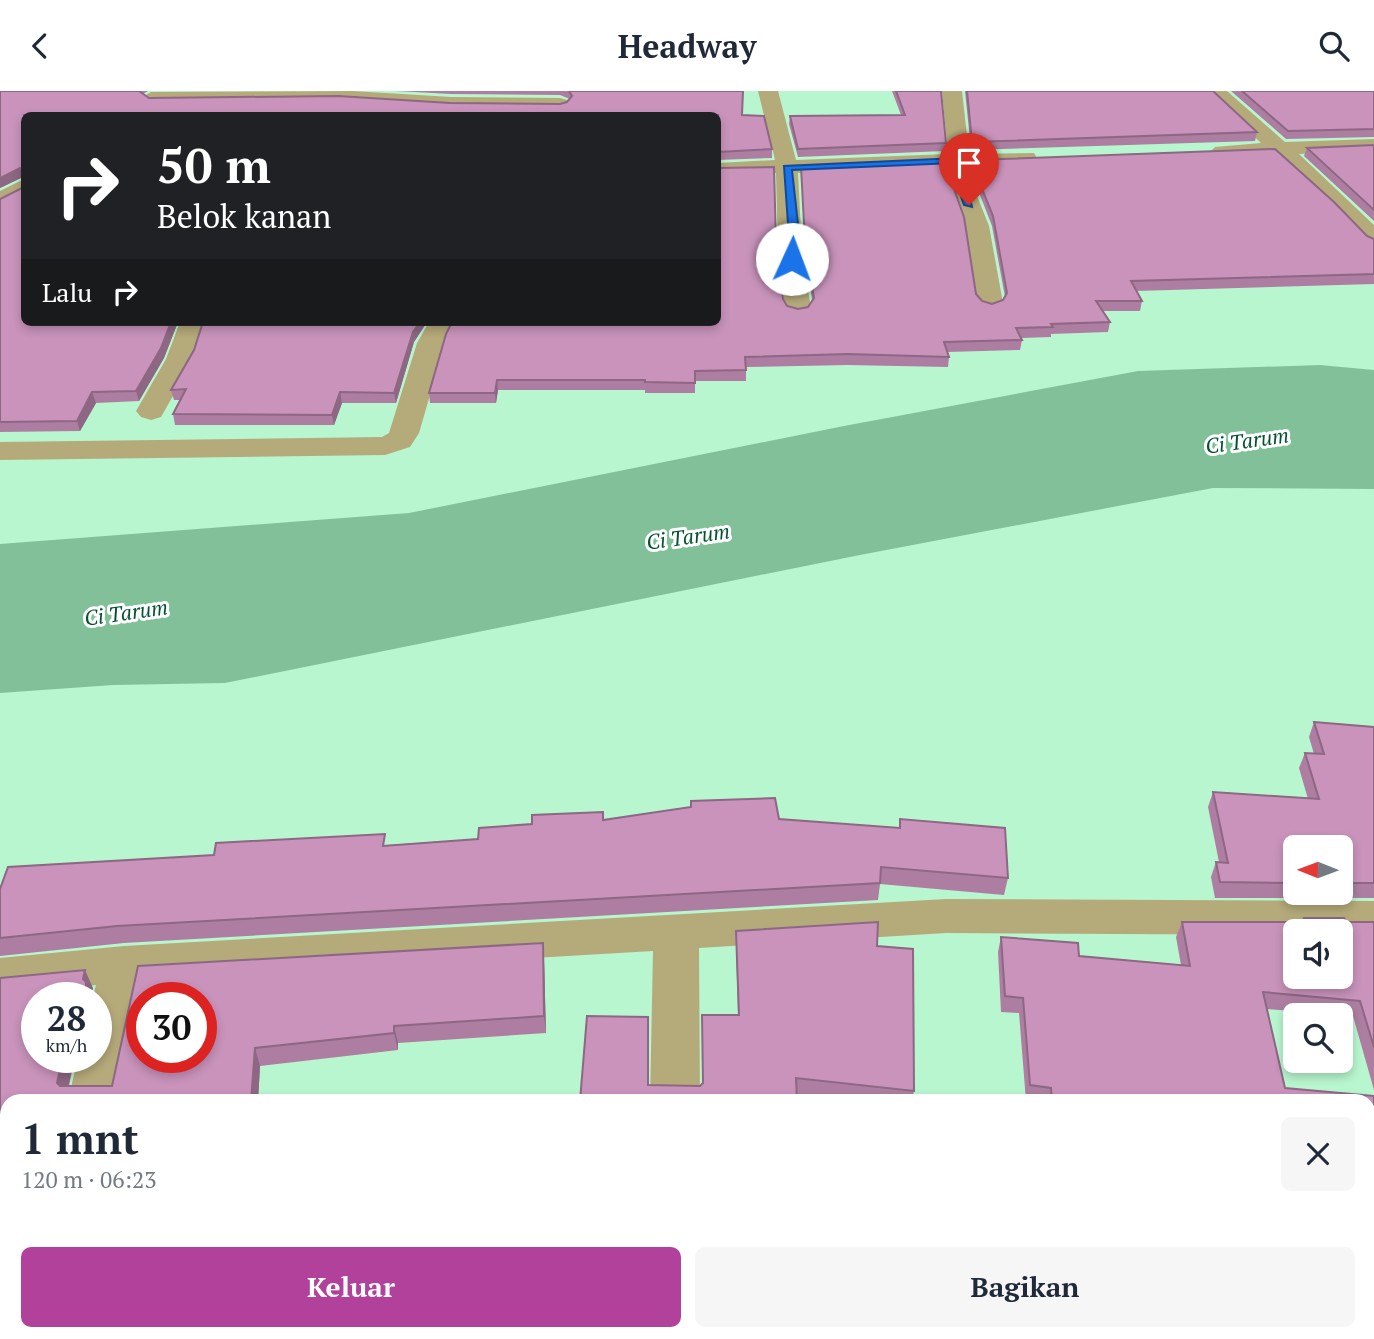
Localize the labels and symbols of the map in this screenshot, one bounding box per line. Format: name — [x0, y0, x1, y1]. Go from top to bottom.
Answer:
pin — [939, 133, 999, 205]
position arrow — [755, 222, 829, 296]
water label: Ci Tarum — [1204, 420, 1290, 460]
water label: Ci Tarum — [645, 516, 731, 556]
water label: Ci Tarum — [83, 592, 169, 632]
north arrow — [1283, 835, 1353, 905]
speed limit sign: 30 — [126, 982, 217, 1073]

